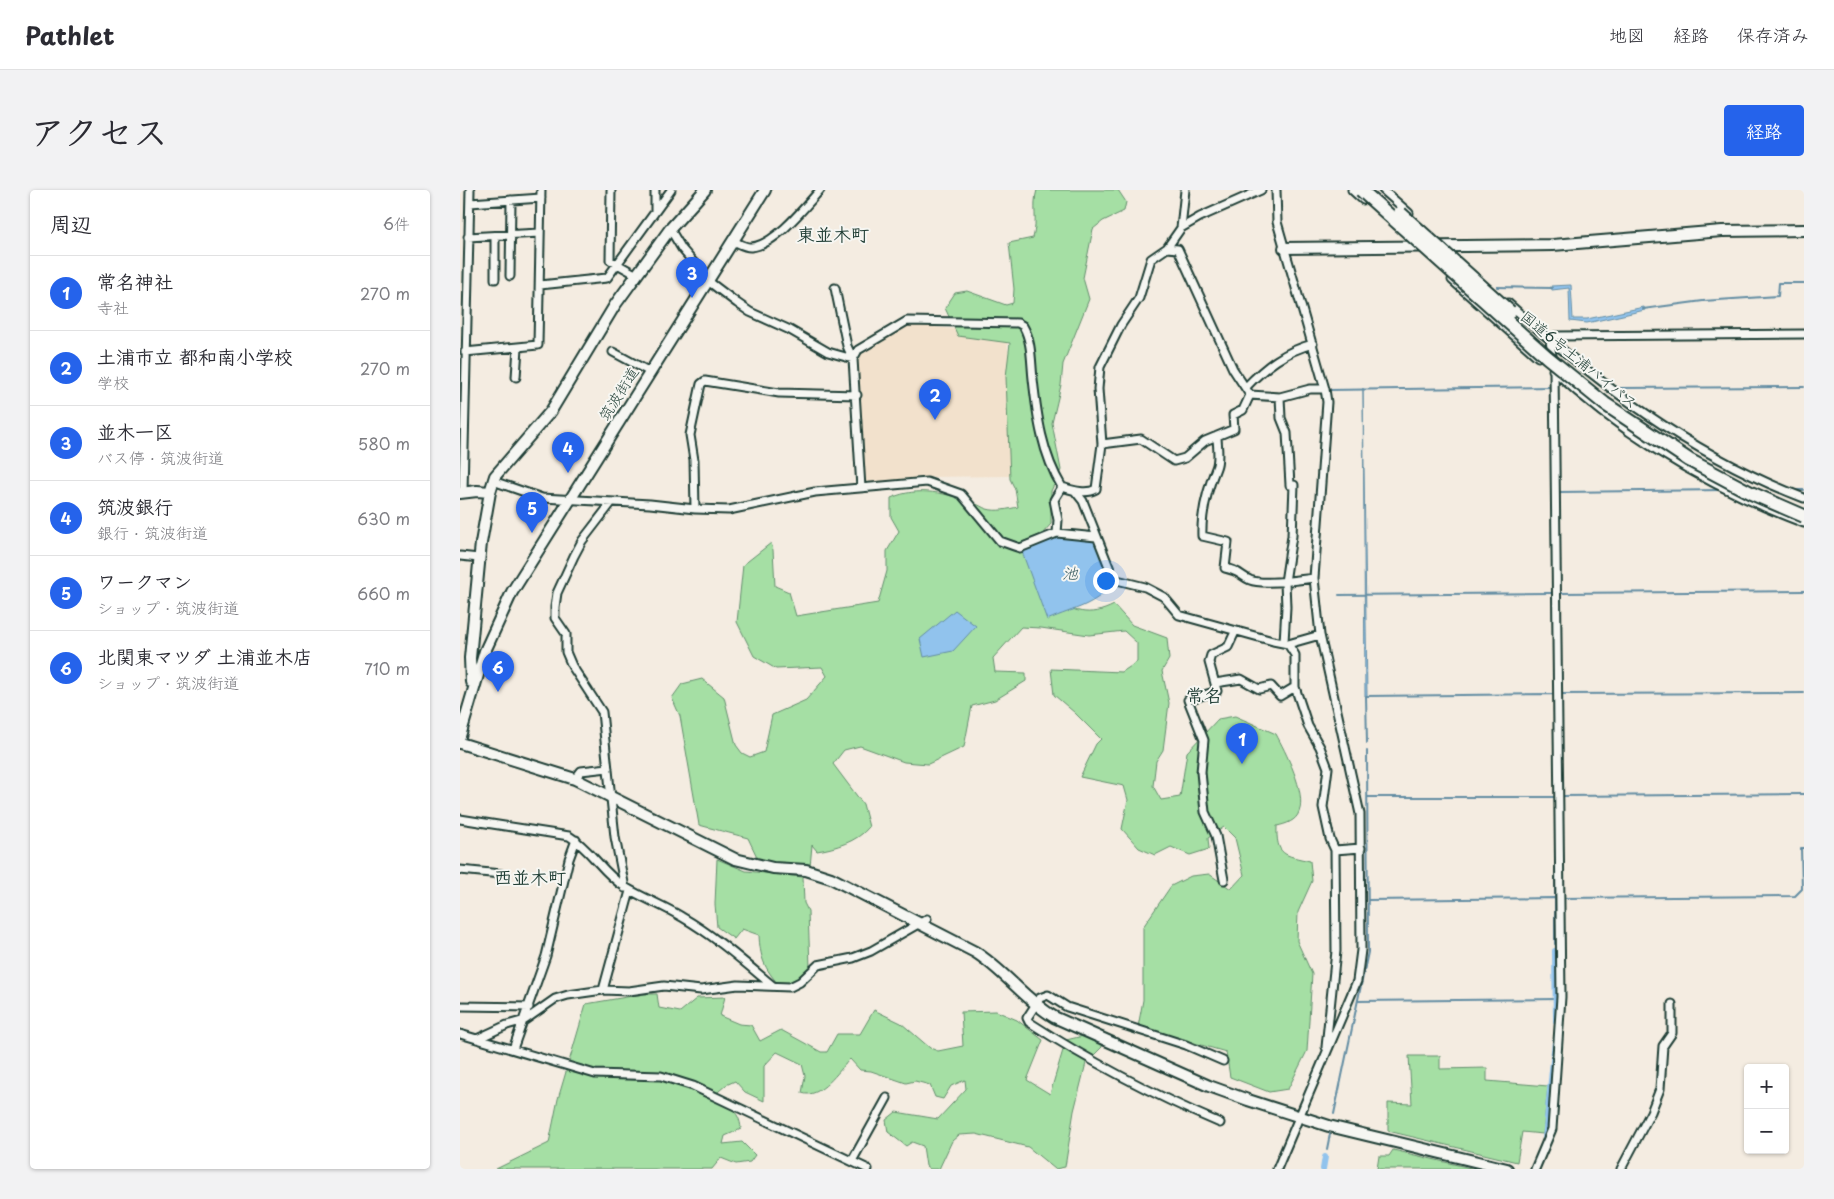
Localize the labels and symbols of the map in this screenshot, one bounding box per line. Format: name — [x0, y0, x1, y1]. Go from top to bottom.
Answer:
district label: 東並木町 — [797, 220, 869, 247]
pin: 3 — [676, 257, 708, 298]
street label: 国道6号土浦バイパス — [1516, 304, 1644, 413]
street label: 筑波街道 — [592, 362, 643, 425]
pin: 2 — [919, 379, 951, 420]
pin: 4 — [552, 432, 584, 473]
pin: 5 — [516, 492, 548, 533]
water label: 池 — [1062, 560, 1079, 584]
your location — [1093, 568, 1119, 594]
pin: 6 — [482, 651, 514, 692]
district label: 常名 — [1186, 681, 1222, 708]
pin: 1 — [1226, 723, 1258, 764]
district label: 西並木町 — [494, 863, 566, 890]

